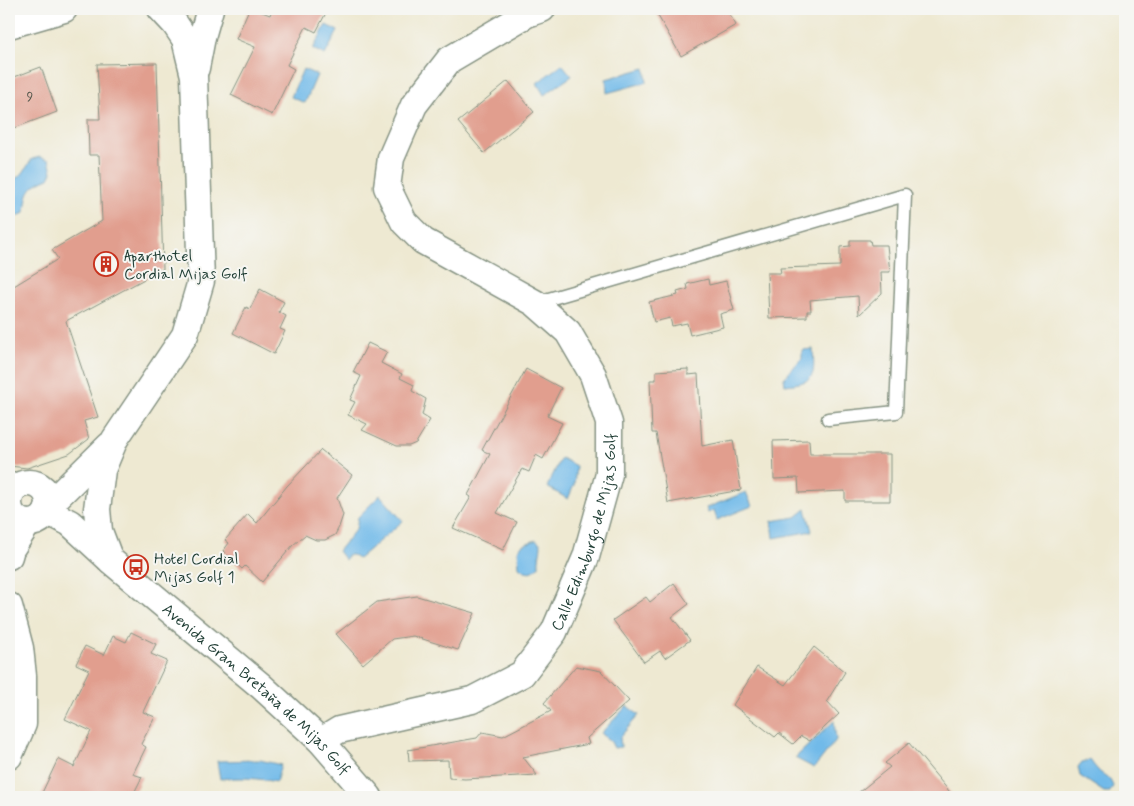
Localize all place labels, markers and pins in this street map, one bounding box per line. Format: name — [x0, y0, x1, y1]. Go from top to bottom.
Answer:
place label: Aparthotel Cordial Mijas Golf — [124, 246, 248, 285]
building icon: Aparthotel Cordial Mijas Golf — [93, 251, 119, 277]
place label: Hotel Cordial Mijas Golf 1 — [154, 549, 239, 588]
bus stop icon: Hotel Cordial Mijas Golf 1 — [123, 554, 149, 580]

